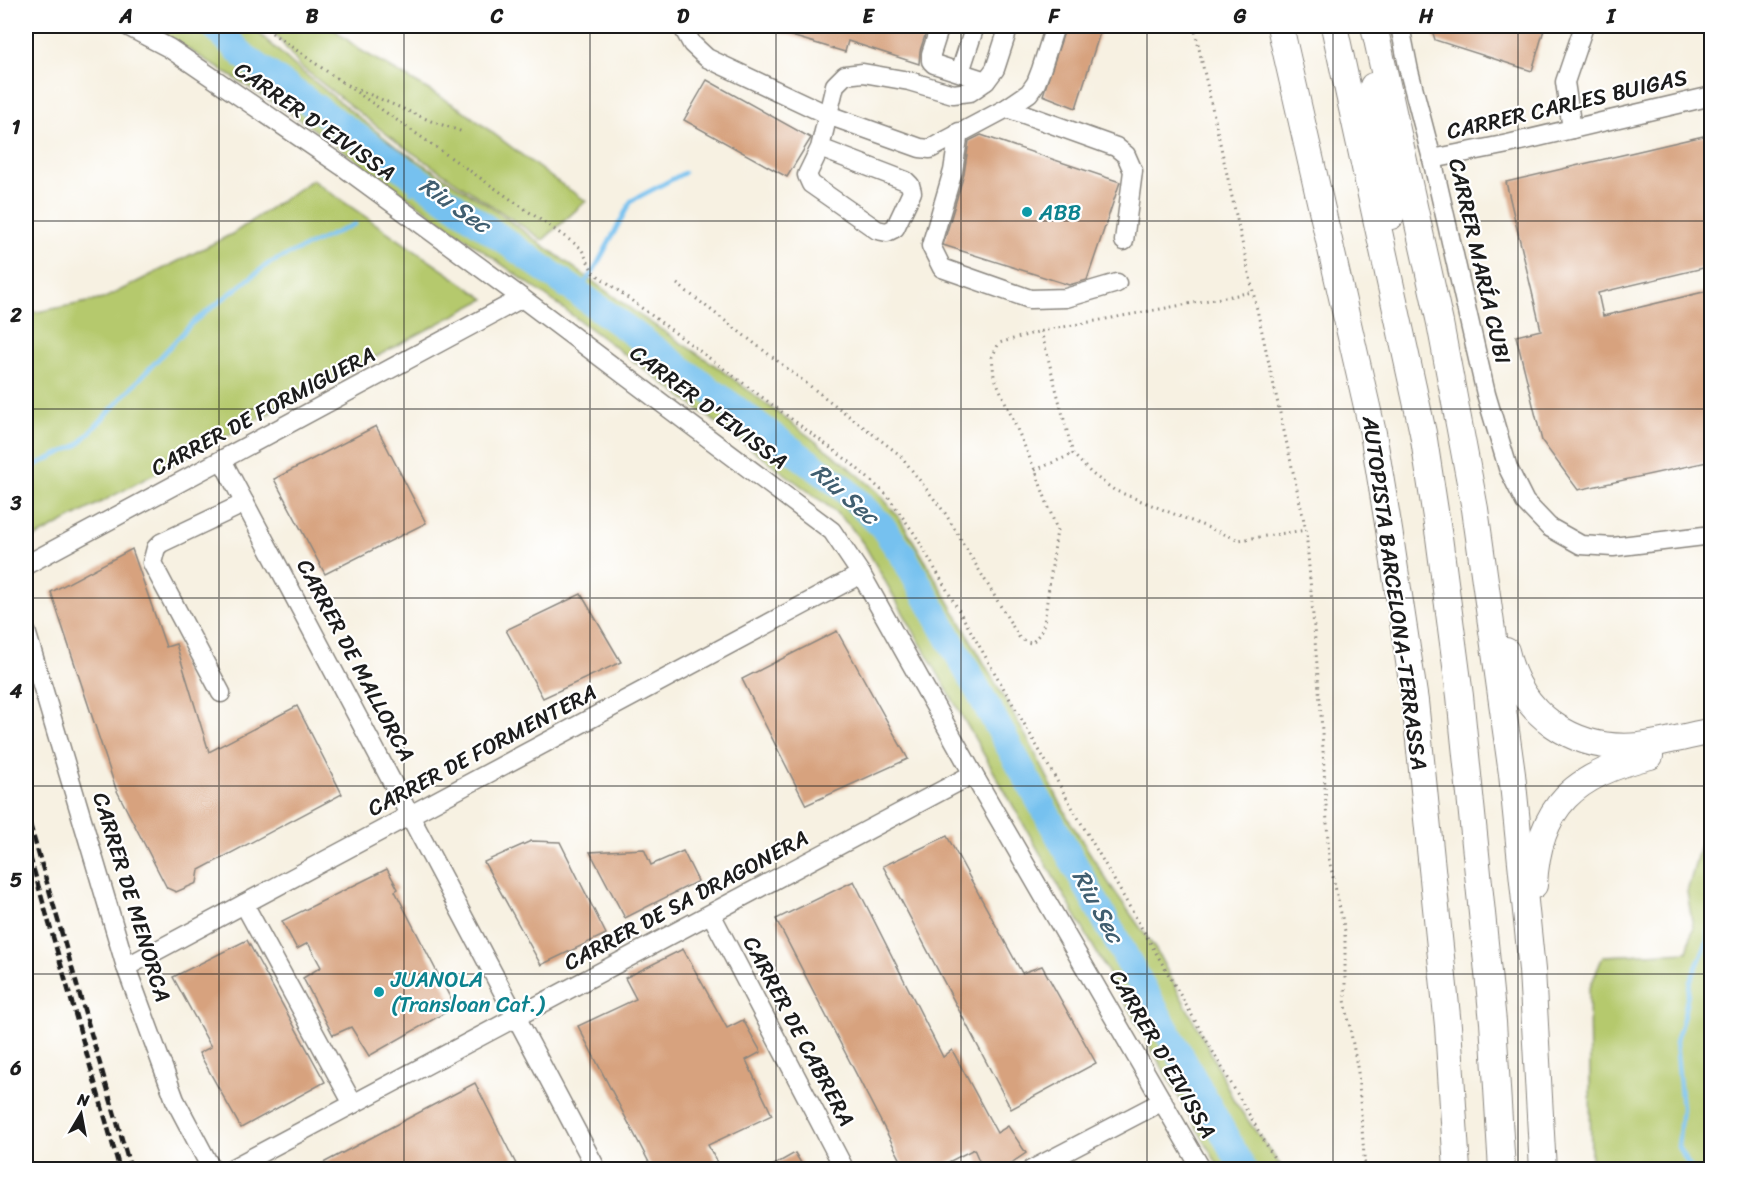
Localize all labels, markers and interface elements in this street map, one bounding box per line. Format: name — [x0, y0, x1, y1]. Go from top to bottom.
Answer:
text: A — [118, 0, 133, 34]
text: B — [306, 0, 319, 34]
text: C — [490, 0, 504, 34]
text: D — [677, 0, 690, 34]
text: E — [862, 0, 875, 34]
text: F — [1048, 0, 1061, 34]
text: G — [1233, 0, 1247, 34]
text: H — [1418, 0, 1434, 34]
text: I — [1606, 0, 1617, 34]
street label: CARRER D'EIVISSA — [226, 51, 404, 191]
street label: CARRER CARLES BUIGAS — [1443, 57, 1691, 151]
text: 1 — [12, 110, 21, 145]
street label: CARRER MARÍA CUBI — [1437, 154, 1523, 368]
water label: Riu Sec — [411, 165, 502, 247]
place label: ABB — [1038, 193, 1081, 232]
marker: ABB — [1020, 205, 1034, 219]
text: 2 — [9, 298, 22, 333]
street label: CARRER D'EIVISSA — [621, 334, 797, 480]
street label: CARRER DE FORMIGUERA — [144, 335, 382, 487]
street label: AUTOPISTA BARCELONA-TERRASSA — [1351, 412, 1439, 773]
water label: Riu Sec — [801, 452, 891, 538]
text: 3 — [10, 486, 22, 521]
street label: CARRER DE MALLORCA — [286, 552, 426, 768]
street label: CARRER DE FORMENTERA — [360, 673, 604, 827]
text: 4 — [9, 674, 23, 709]
street label: CARRER DE MENORCA — [82, 787, 182, 1007]
street label: CARRER DE SA DRAGONERA — [556, 819, 816, 981]
water label: Riu Sec — [1061, 861, 1137, 953]
text: 5 — [10, 863, 22, 898]
street label: CARRER DE CABRERA — [732, 928, 866, 1134]
place label: JUANOLA (Transloan Cat.) — [390, 960, 545, 1024]
street label: CARRER D'EIVISSA — [1099, 962, 1227, 1146]
marker: JUANOLA (Transloan Cat.) — [372, 985, 386, 999]
text: 6 — [9, 1051, 22, 1086]
north arrow — [51, 1084, 111, 1144]
text: N — [75, 1084, 92, 1115]

